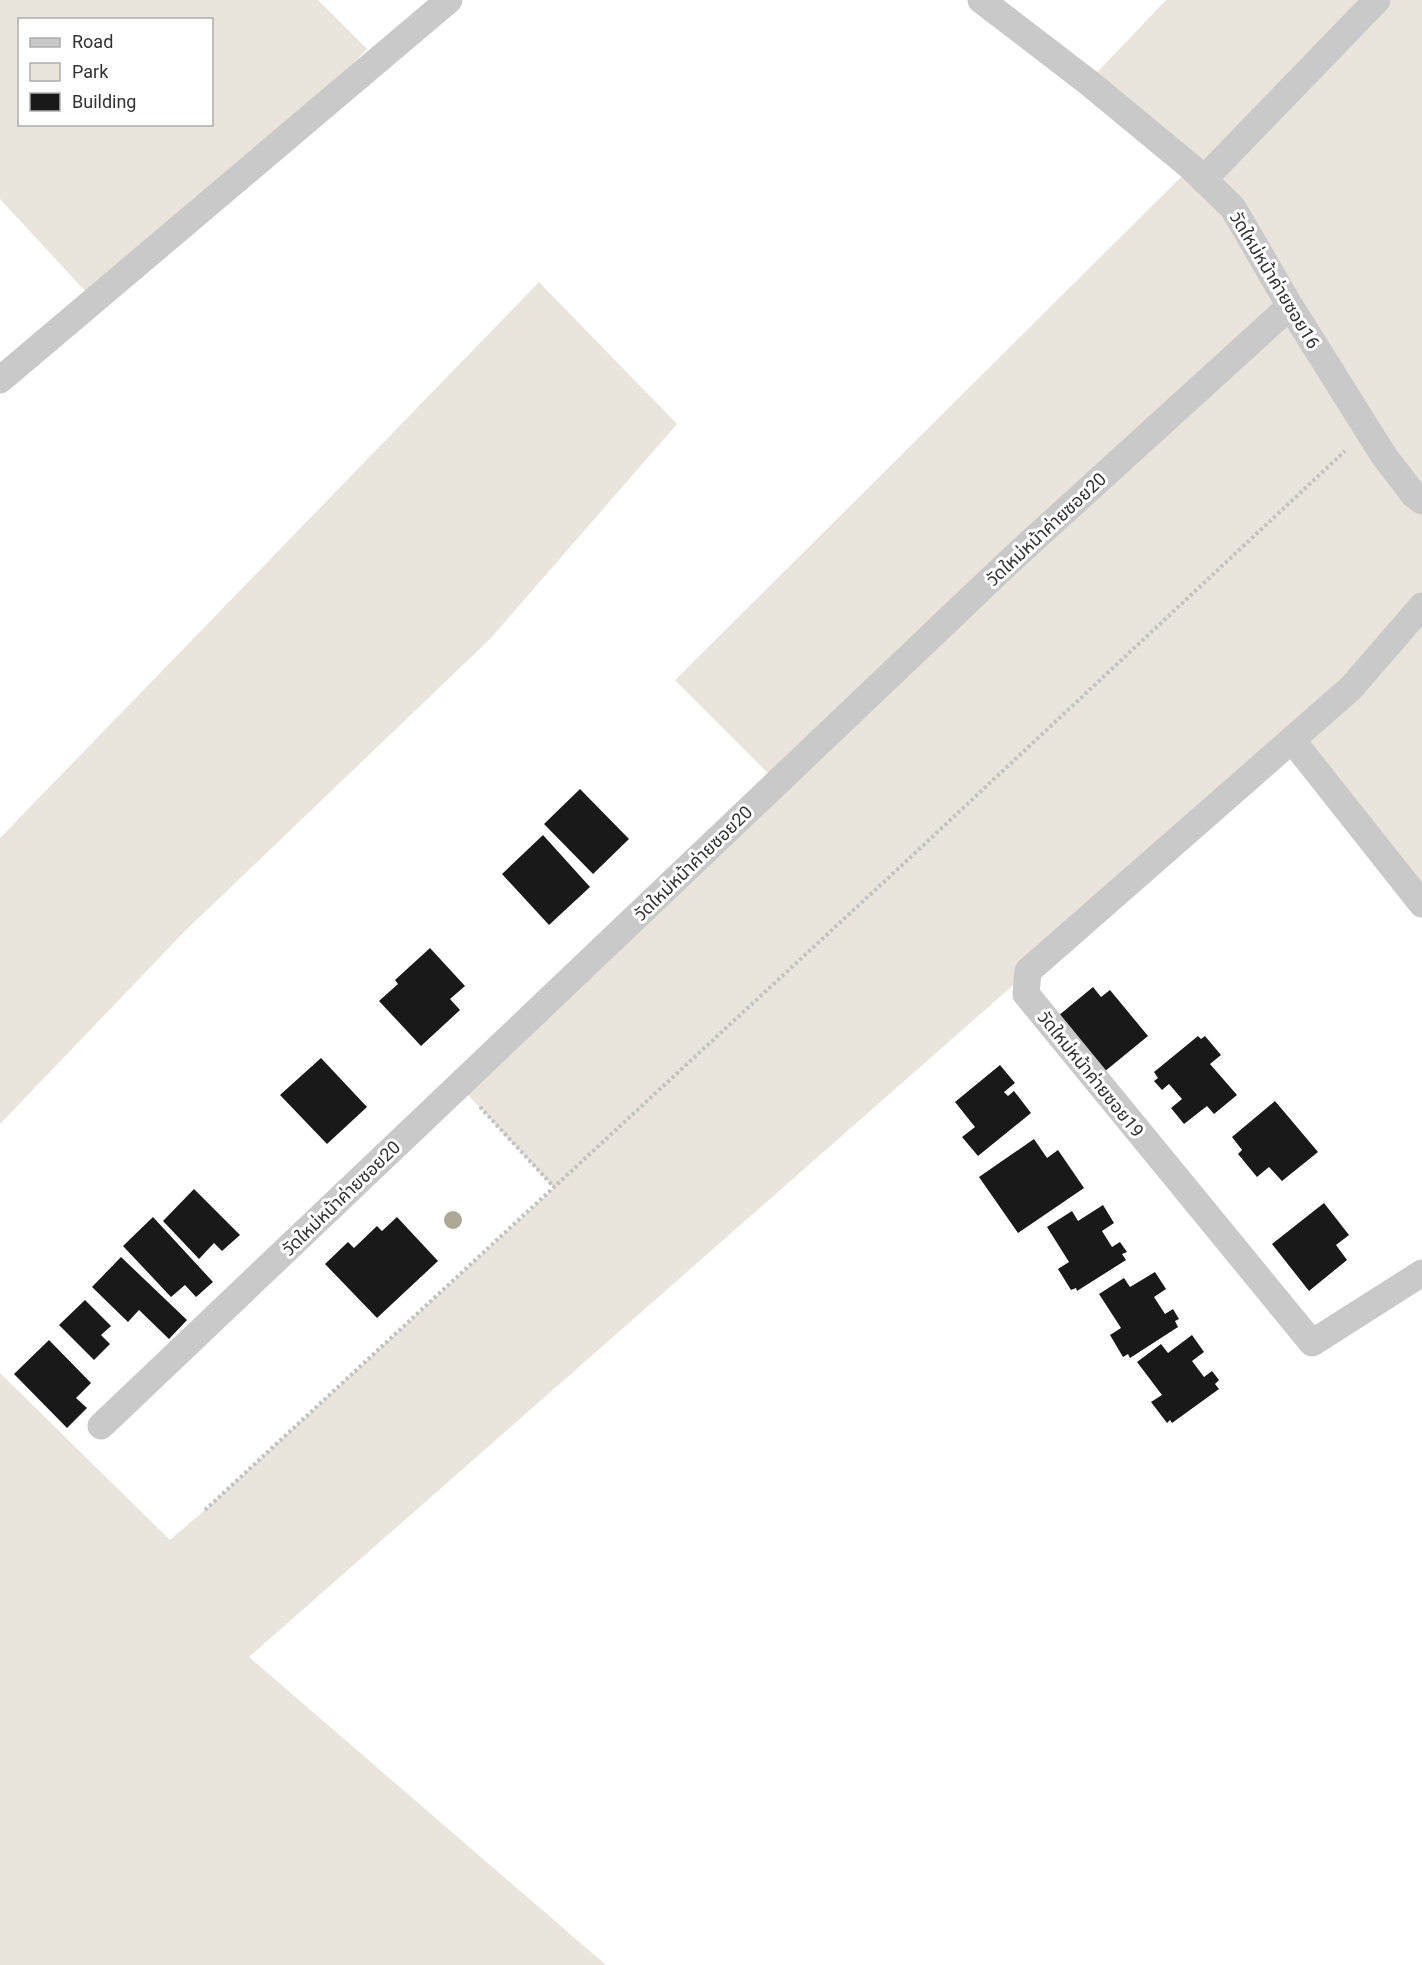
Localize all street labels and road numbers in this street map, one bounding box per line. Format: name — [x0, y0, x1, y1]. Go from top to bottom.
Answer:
street label: วัดใหม่หน้าค่ายซอย16 — [1226, 208, 1324, 352]
street label: วัดใหม่หน้าค่ายซอย20 — [982, 468, 1110, 590]
street label: วัดใหม่หน้าค่ายซอย20 — [630, 801, 756, 925]
street label: วัดใหม่หน้าค่ายซอย19 — [1034, 1007, 1148, 1141]
street label: วัดใหม่หน้าค่ายซอย20 — [278, 1136, 404, 1260]

